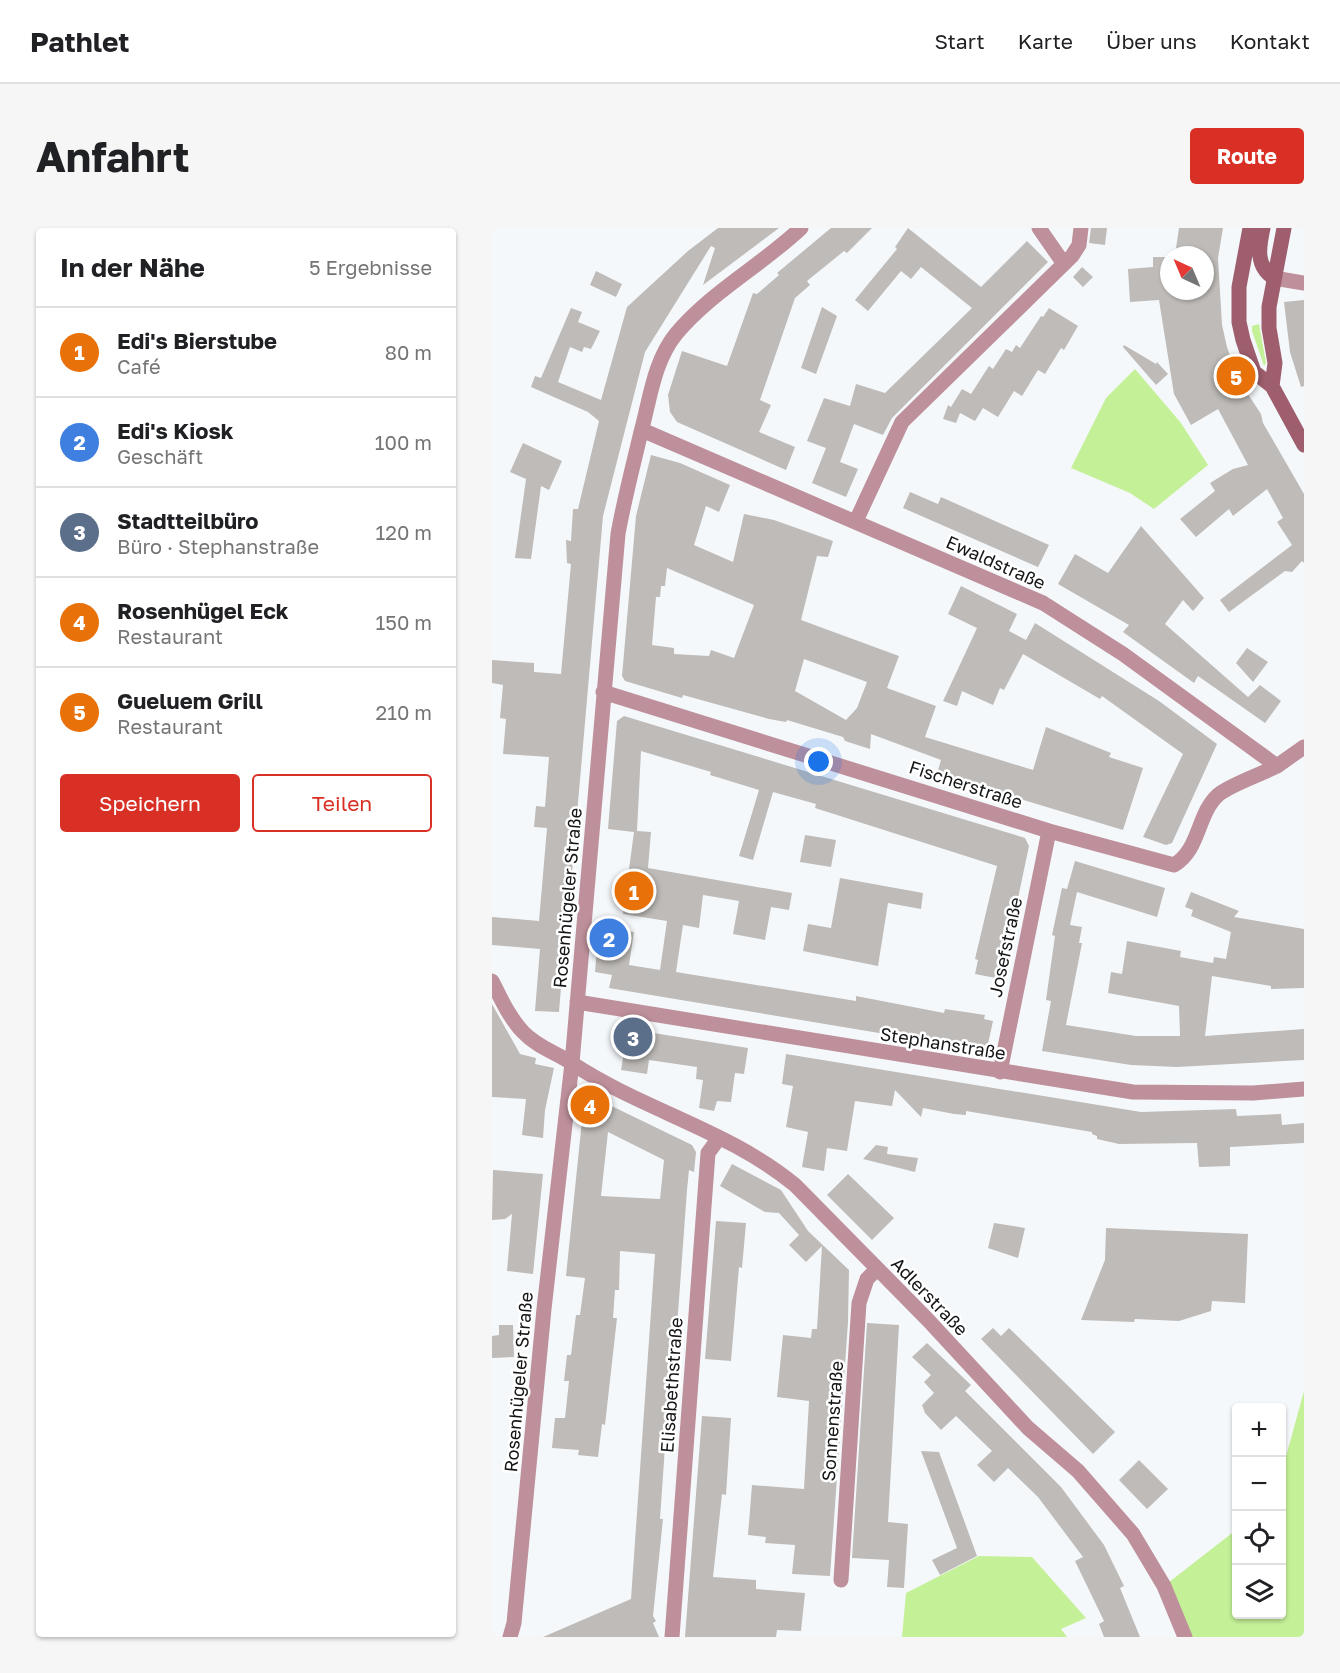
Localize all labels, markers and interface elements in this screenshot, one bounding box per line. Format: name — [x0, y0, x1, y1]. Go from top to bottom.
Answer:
text: Pathlet — [30, 25, 130, 58]
text: Start — [934, 28, 985, 54]
text: Karte — [1018, 28, 1073, 54]
text: Über uns — [1106, 28, 1197, 54]
text: Kontakt — [1230, 28, 1310, 54]
button: Route — [1190, 128, 1304, 184]
text: Anfahrt — [36, 131, 190, 181]
north arrow — [1160, 246, 1214, 300]
text: In der Nähe — [60, 252, 205, 283]
text: 5 Ergebnisse — [309, 255, 432, 279]
text: Edi's Bierstube — [117, 327, 277, 354]
text: 1 — [74, 340, 85, 364]
text: 80 m — [385, 340, 432, 364]
text: Café — [117, 354, 161, 378]
pin: 5 — [1216, 354, 1256, 398]
text: Edi's Kiosk — [117, 417, 234, 444]
text: 2 — [73, 430, 86, 454]
text: 100 m — [375, 430, 432, 454]
text: Geschäft — [117, 444, 203, 468]
text: Stadtteilbüro — [117, 507, 258, 534]
text: 3 — [73, 520, 86, 544]
text: 120 m — [376, 520, 432, 544]
street label: Ewaldstraße — [943, 530, 1049, 594]
text: Büro · Stephanstraße — [117, 534, 319, 558]
text: Rosenhügel Eck — [117, 597, 289, 624]
text: 4 — [73, 610, 86, 634]
text: 150 m — [376, 610, 432, 634]
text: Restaurant — [117, 624, 223, 648]
text: Gueluem Grill — [117, 687, 263, 714]
text: 5 — [73, 700, 86, 724]
text: 210 m — [376, 700, 432, 724]
text: Restaurant — [117, 714, 223, 738]
your location — [804, 747, 833, 776]
street label: Fischerstraße — [906, 755, 1026, 813]
button: Speichern — [60, 774, 240, 832]
button: Teilen — [252, 774, 432, 832]
street label: Rosenhügeler Straße — [548, 807, 586, 989]
pin: 1 — [614, 868, 654, 914]
street label: Josefstraße — [984, 895, 1026, 999]
pin: 2 — [590, 916, 628, 960]
pin: 3 — [614, 1014, 652, 1060]
street label: Stephanstraße — [879, 1022, 1007, 1064]
pin: 4 — [570, 1082, 610, 1128]
street label: Adlerstraße — [887, 1252, 973, 1340]
street label: Rosenhügeler Straße — [499, 1291, 537, 1473]
street label: Elisabethstraße — [655, 1317, 687, 1453]
street label: Sonnenstraße — [817, 1360, 847, 1482]
map controls — [1232, 1403, 1286, 1619]
button: + — [1232, 1403, 1286, 1457]
button: − — [1232, 1457, 1286, 1511]
button: locate — [1232, 1511, 1286, 1565]
button: layers — [1232, 1565, 1286, 1619]

